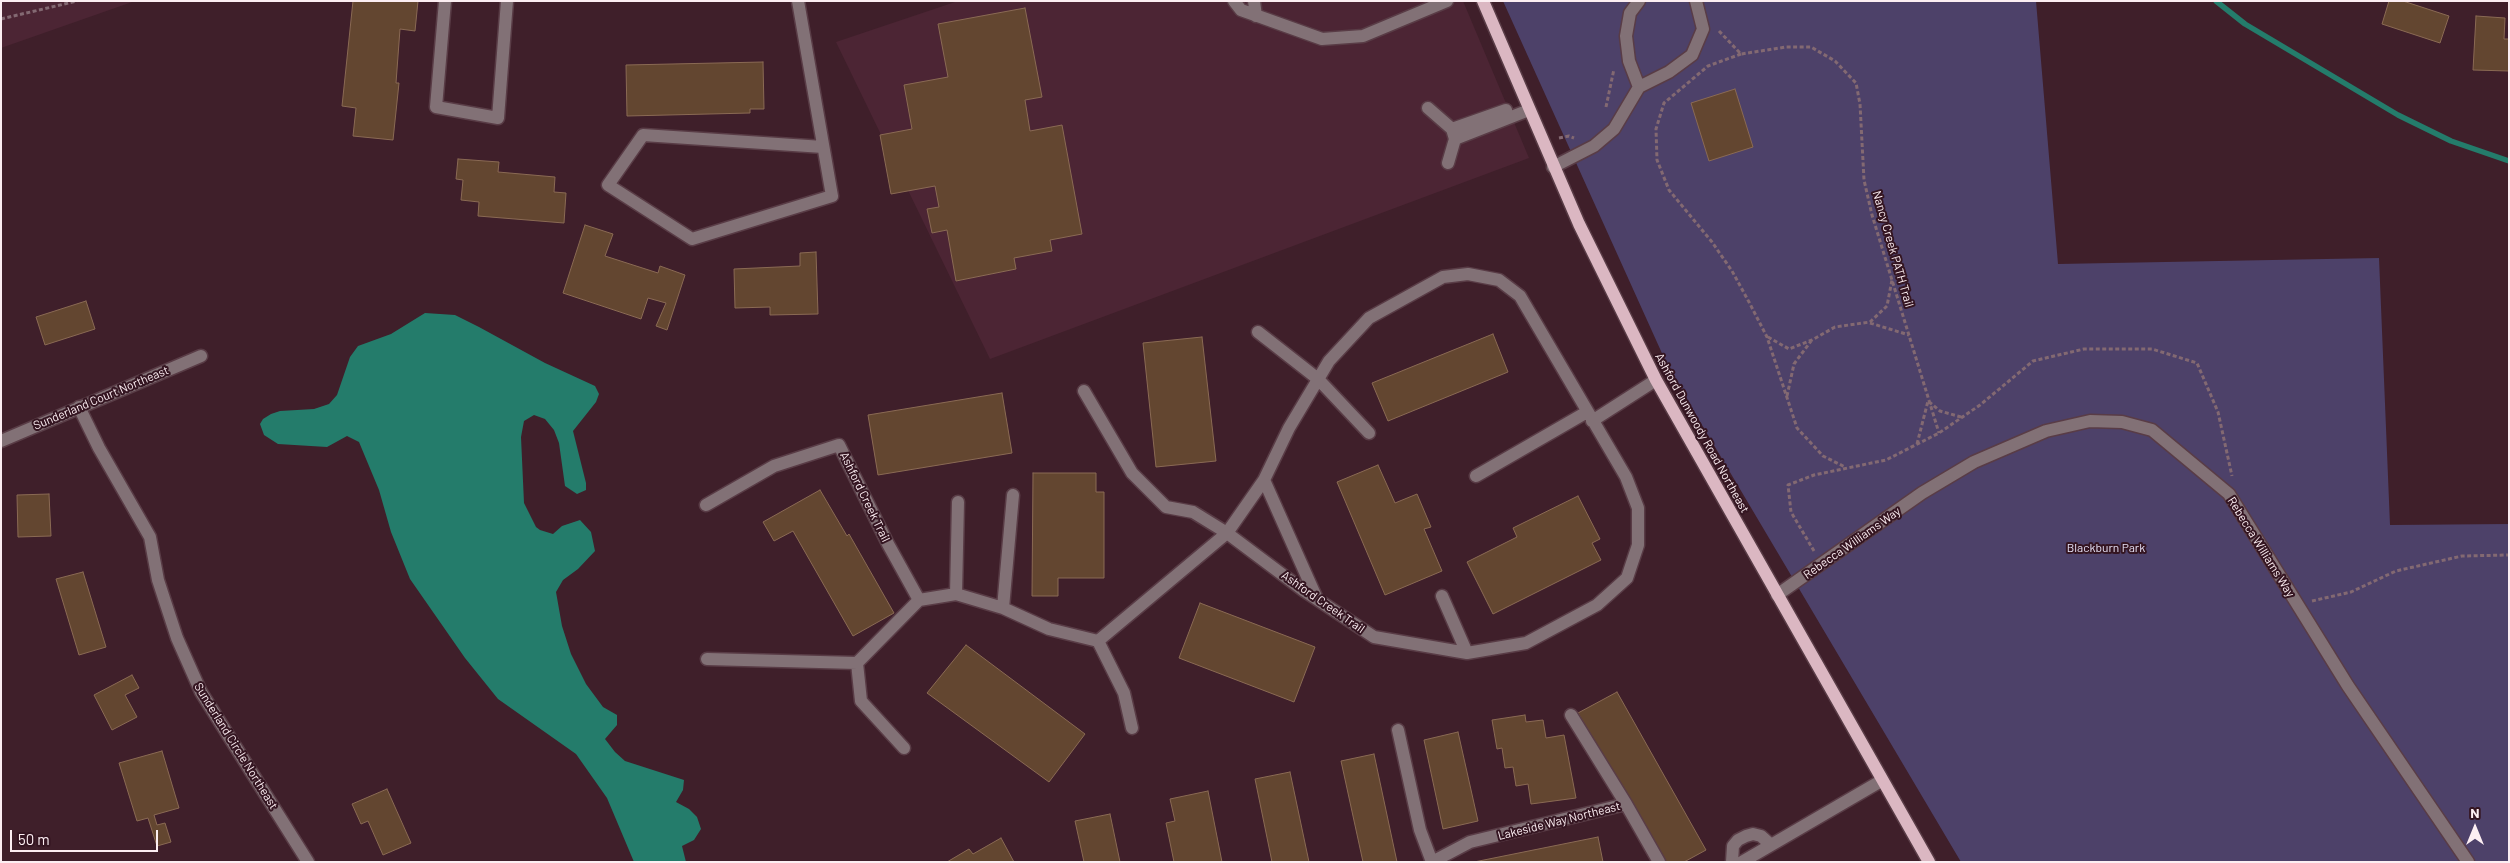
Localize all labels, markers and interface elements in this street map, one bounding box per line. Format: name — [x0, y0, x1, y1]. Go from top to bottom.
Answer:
street label: Nancy Creek PATH Trail — [1869, 189, 1917, 309]
street label: Ashford Dunwoody Road Northeast — [1652, 351, 1752, 515]
street label: Sunderland Court Northeast — [31, 363, 171, 433]
street label: Ashford Creek Trail — [837, 450, 893, 544]
street label: Rebecca Williams Way — [2224, 494, 2298, 600]
street label: Rebecca Williams Way — [1801, 504, 1903, 582]
park label: Blackburn Park — [2067, 541, 2145, 555]
street label: Ashford Creek Trail — [1279, 568, 1367, 636]
street label: Sunderland Circle Northeast — [191, 680, 281, 812]
street label: Lakeside Way Northeast — [1496, 799, 1622, 843]
north arrow — [2450, 803, 2500, 853]
text: N — [2470, 804, 2480, 821]
scale bar — [12, 820, 160, 852]
text: 50 m — [18, 830, 50, 848]

